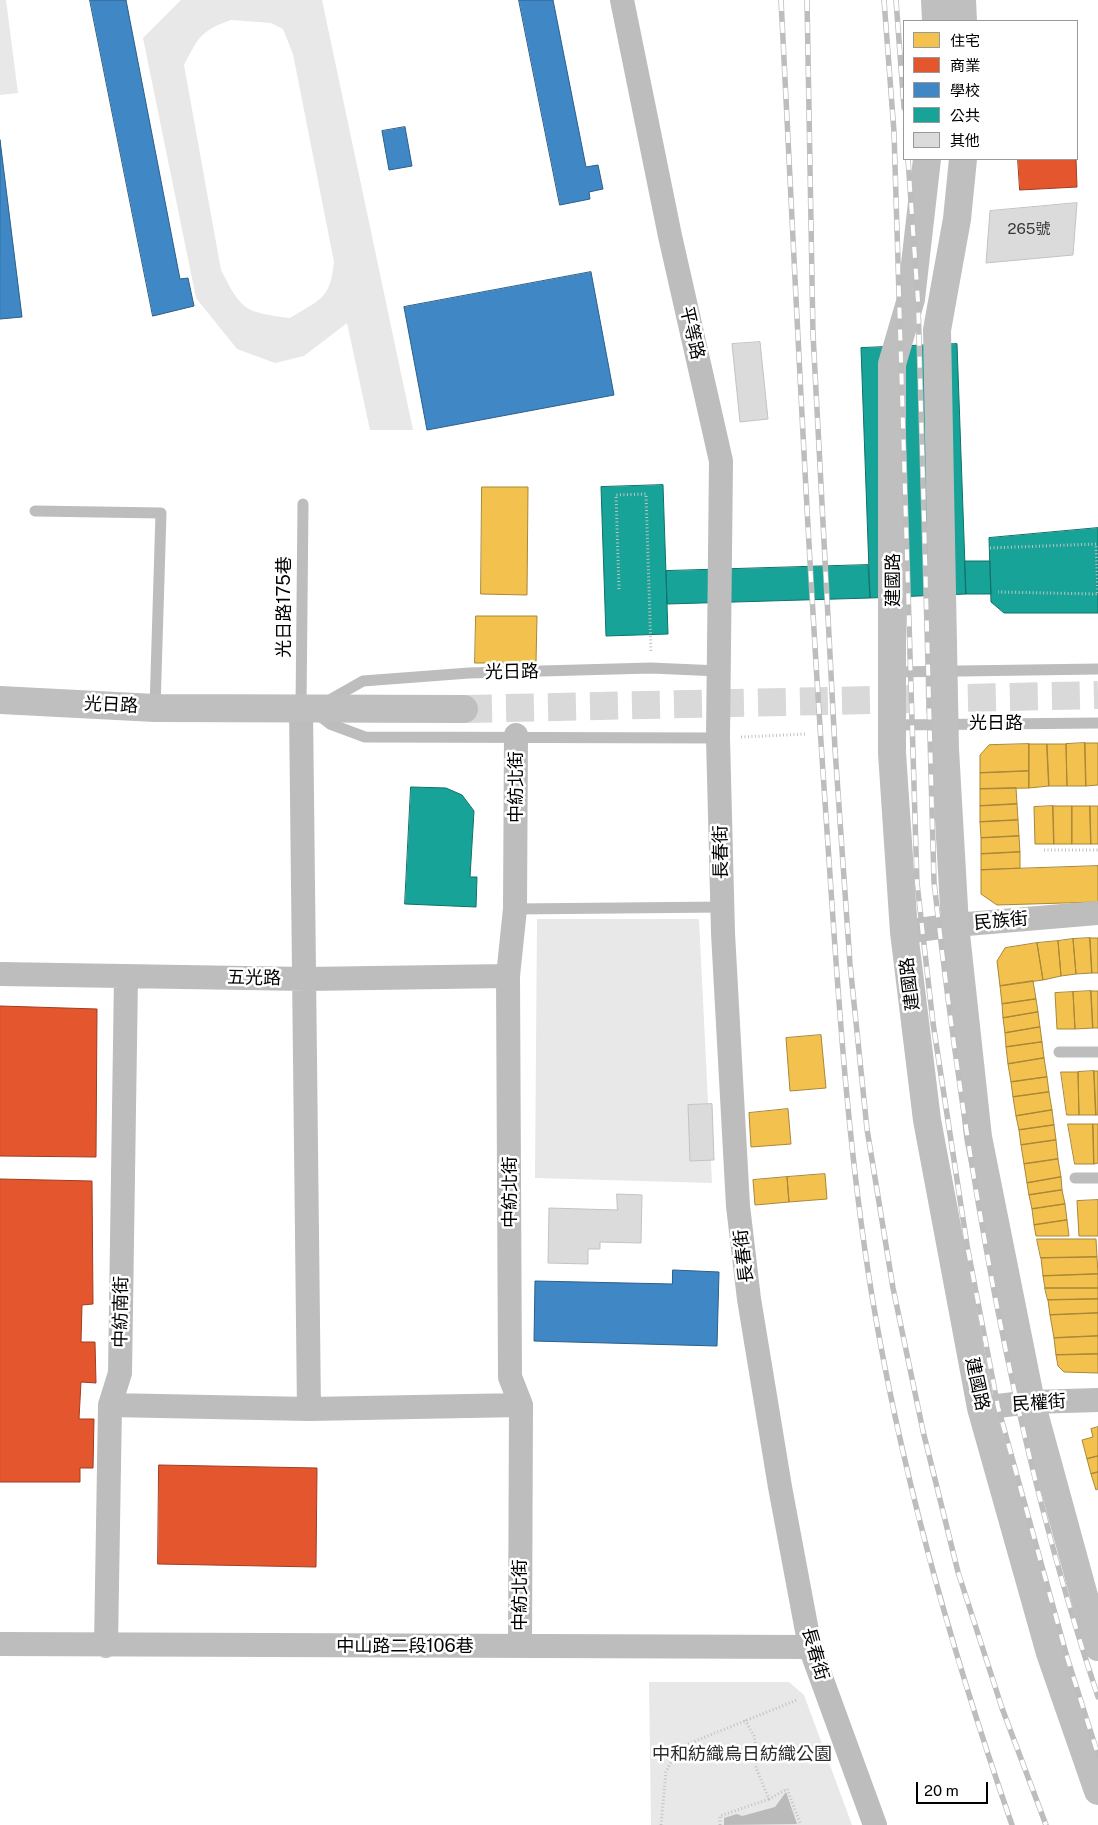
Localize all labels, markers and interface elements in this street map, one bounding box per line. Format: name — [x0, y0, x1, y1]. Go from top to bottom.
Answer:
legend — [903, 20, 1078, 160]
text: 住宅 — [950, 32, 980, 49]
text: 商業 — [950, 57, 980, 74]
text: 學校 — [950, 82, 980, 99]
text: 公共 — [950, 107, 980, 124]
text: 其他 — [950, 132, 980, 149]
house number: 265號 — [1008, 220, 1050, 238]
street label: 平等路 — [675, 304, 709, 362]
street label: 建國路 — [882, 553, 904, 607]
street label: 光日路175巷 — [273, 556, 295, 658]
street label: 光日路 — [485, 661, 539, 683]
street label: 光日路 — [83, 693, 139, 717]
street label: 光日路 — [969, 712, 1023, 734]
street label: 中紡北街 — [505, 751, 527, 823]
street label: 長春街 — [710, 825, 732, 879]
street label: 民族街 — [973, 908, 1029, 934]
street label: 建國路 — [896, 956, 924, 1012]
street label: 五光路 — [227, 967, 281, 989]
street label: 中紡北街 — [499, 1156, 521, 1228]
street label: 長春街 — [730, 1228, 758, 1284]
street label: 中紡南街 — [110, 1276, 132, 1348]
street label: 建國路 — [961, 1355, 993, 1413]
street label: 民權街 — [1011, 1390, 1067, 1416]
street label: 中紡北街 — [509, 1559, 531, 1631]
street label: 長春街 — [797, 1625, 833, 1683]
street label: 中山路二段106巷 — [336, 1635, 474, 1657]
park label: 中和紡織烏日紡織公園 — [652, 1743, 832, 1765]
scale bar — [918, 1772, 990, 1804]
text: 20 m — [924, 1782, 959, 1799]

